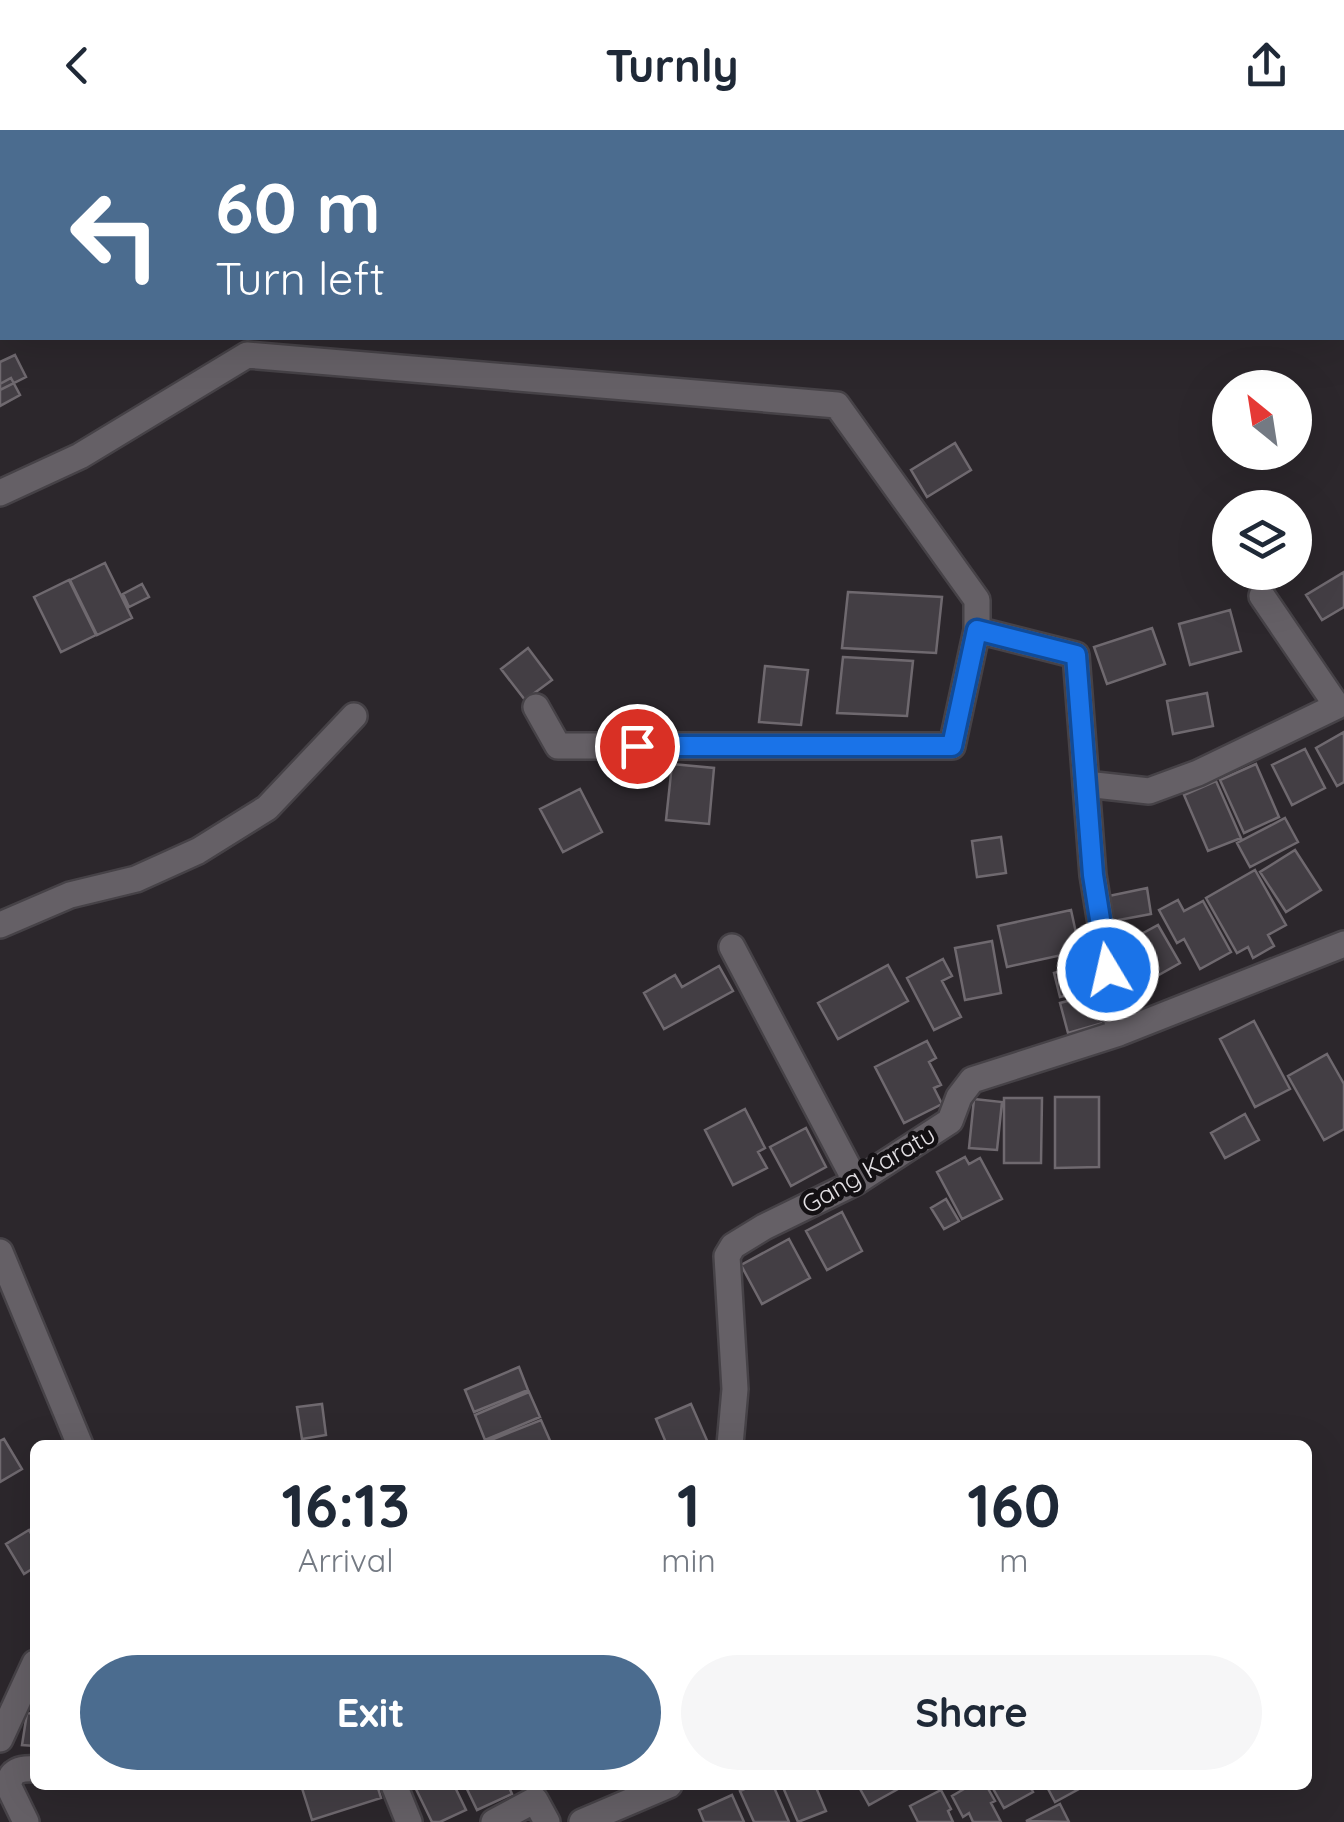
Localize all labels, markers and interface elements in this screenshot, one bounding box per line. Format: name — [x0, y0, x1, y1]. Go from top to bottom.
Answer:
text: Turnly — [605, 37, 739, 93]
icon: back — [50, 38, 105, 93]
icon: share — [1239, 38, 1294, 93]
text: 60 m — [215, 163, 381, 251]
icon: left — [50, 170, 180, 300]
text: Turn left — [215, 250, 385, 306]
north arrow — [1212, 370, 1312, 470]
map controls — [1212, 370, 1312, 590]
button: layers — [1212, 490, 1312, 590]
pin — [595, 704, 680, 789]
icon: arrive — [610, 719, 665, 774]
position arrow — [1056, 918, 1160, 1022]
street label: Gang Karatu — [796, 1118, 940, 1220]
text: 16:13 — [281, 1467, 410, 1542]
text: 1 — [677, 1467, 700, 1542]
text: 160 — [967, 1467, 1061, 1542]
text: Arrival — [298, 1540, 394, 1580]
text: min — [661, 1540, 716, 1580]
text: m — [999, 1540, 1029, 1580]
button: Exit — [80, 1655, 661, 1770]
button: Share — [681, 1655, 1262, 1770]

